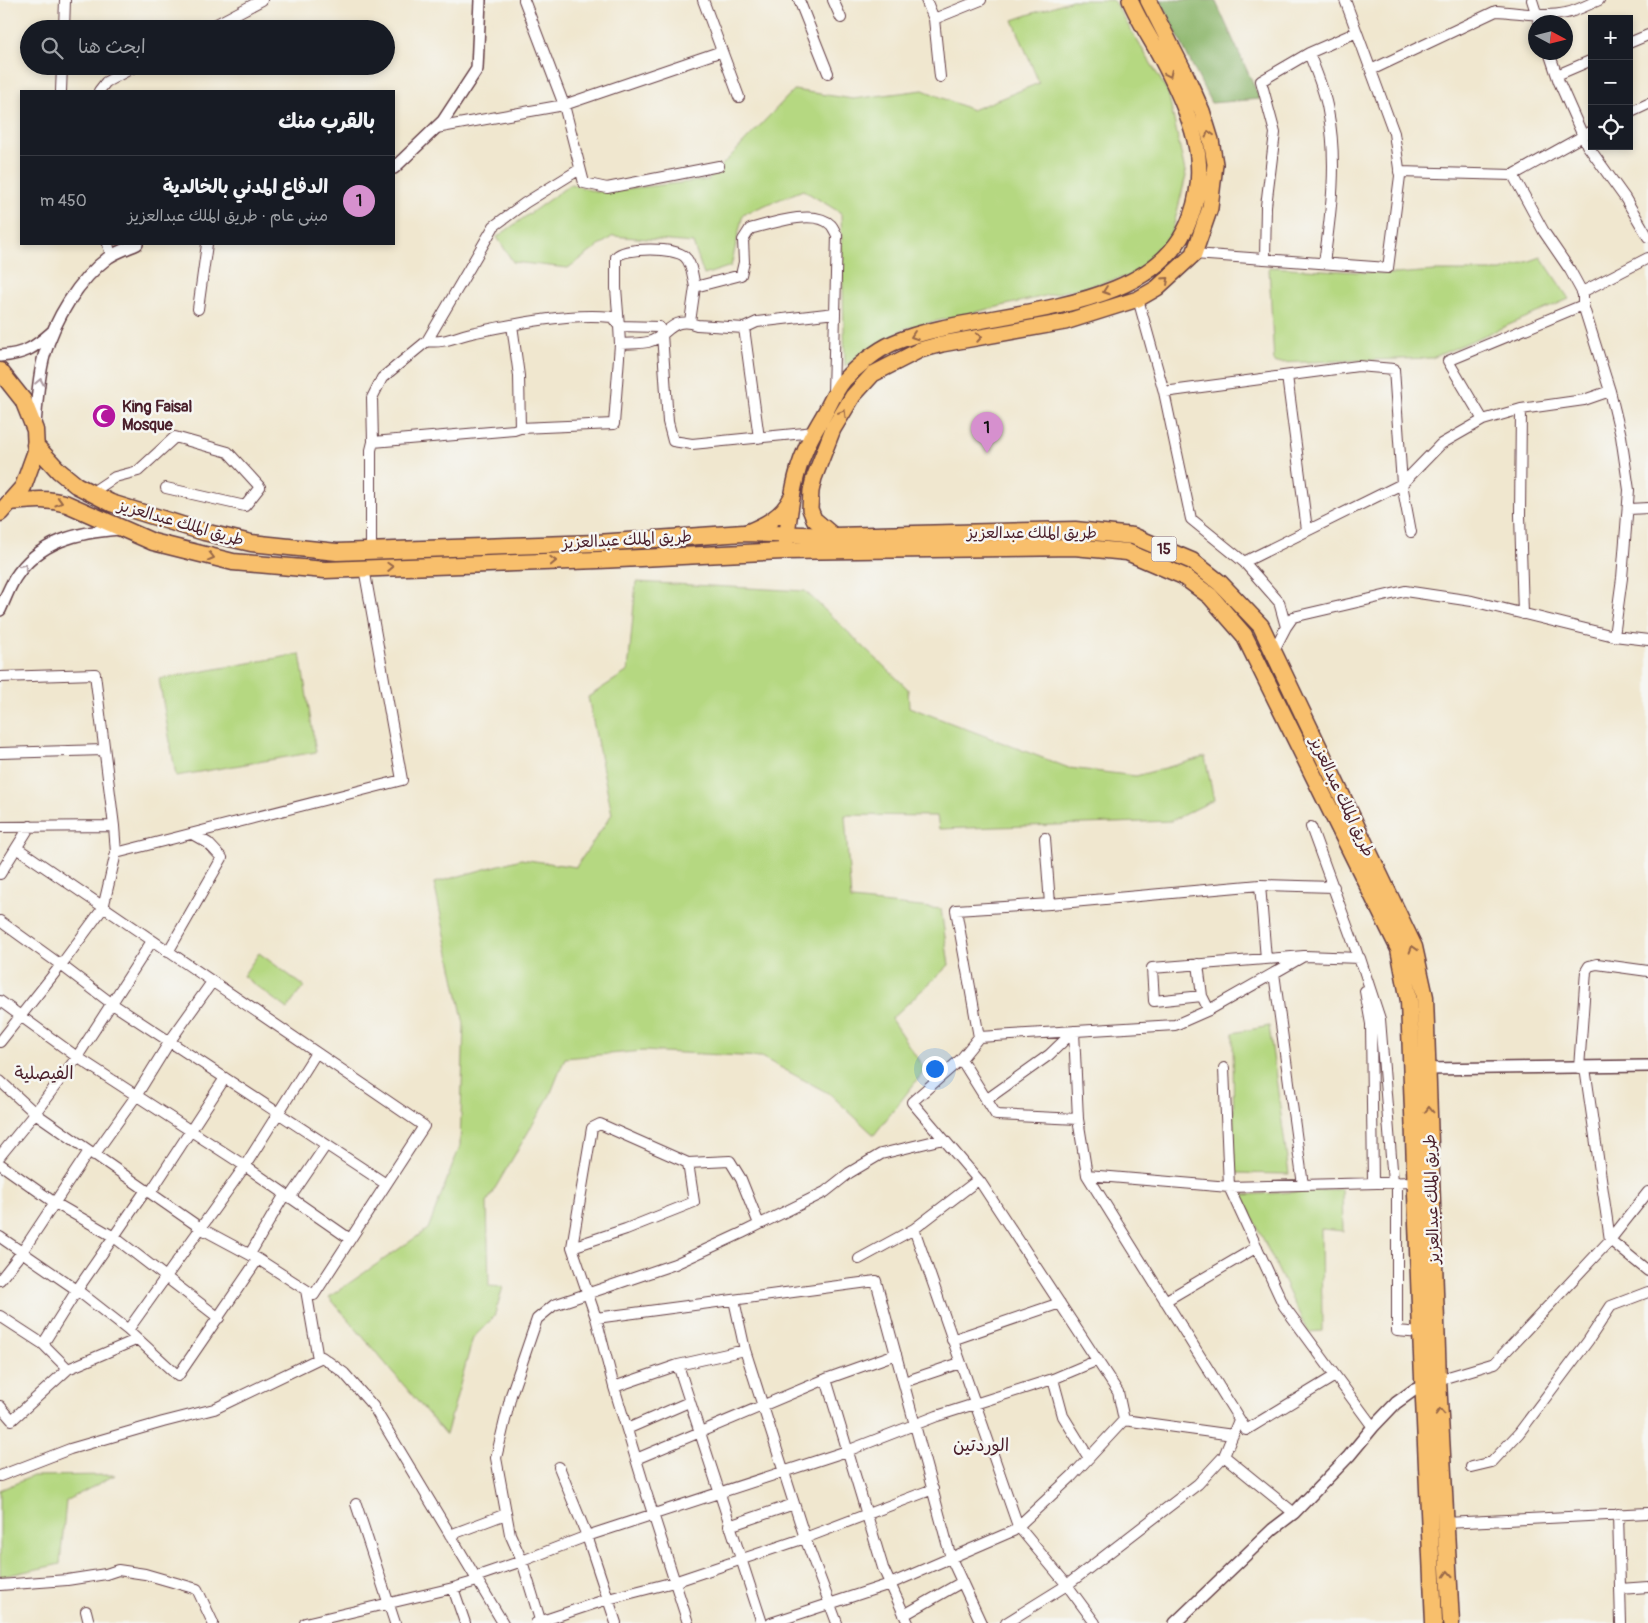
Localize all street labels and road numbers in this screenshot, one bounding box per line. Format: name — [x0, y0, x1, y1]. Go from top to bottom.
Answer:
street label: طريق الملك عبدالعزيز — [114, 495, 246, 551]
street label: طريق الملك عبدالعزيز — [965, 523, 1097, 543]
street label: طريق الملك عبدالعزيز — [560, 527, 692, 553]
road number: 15 — [1152, 536, 1176, 562]
street label: طريق الملك عبدالعزيز — [1305, 732, 1379, 860]
street label: طريق الملك عبدالعزيز — [1420, 1134, 1444, 1266]

